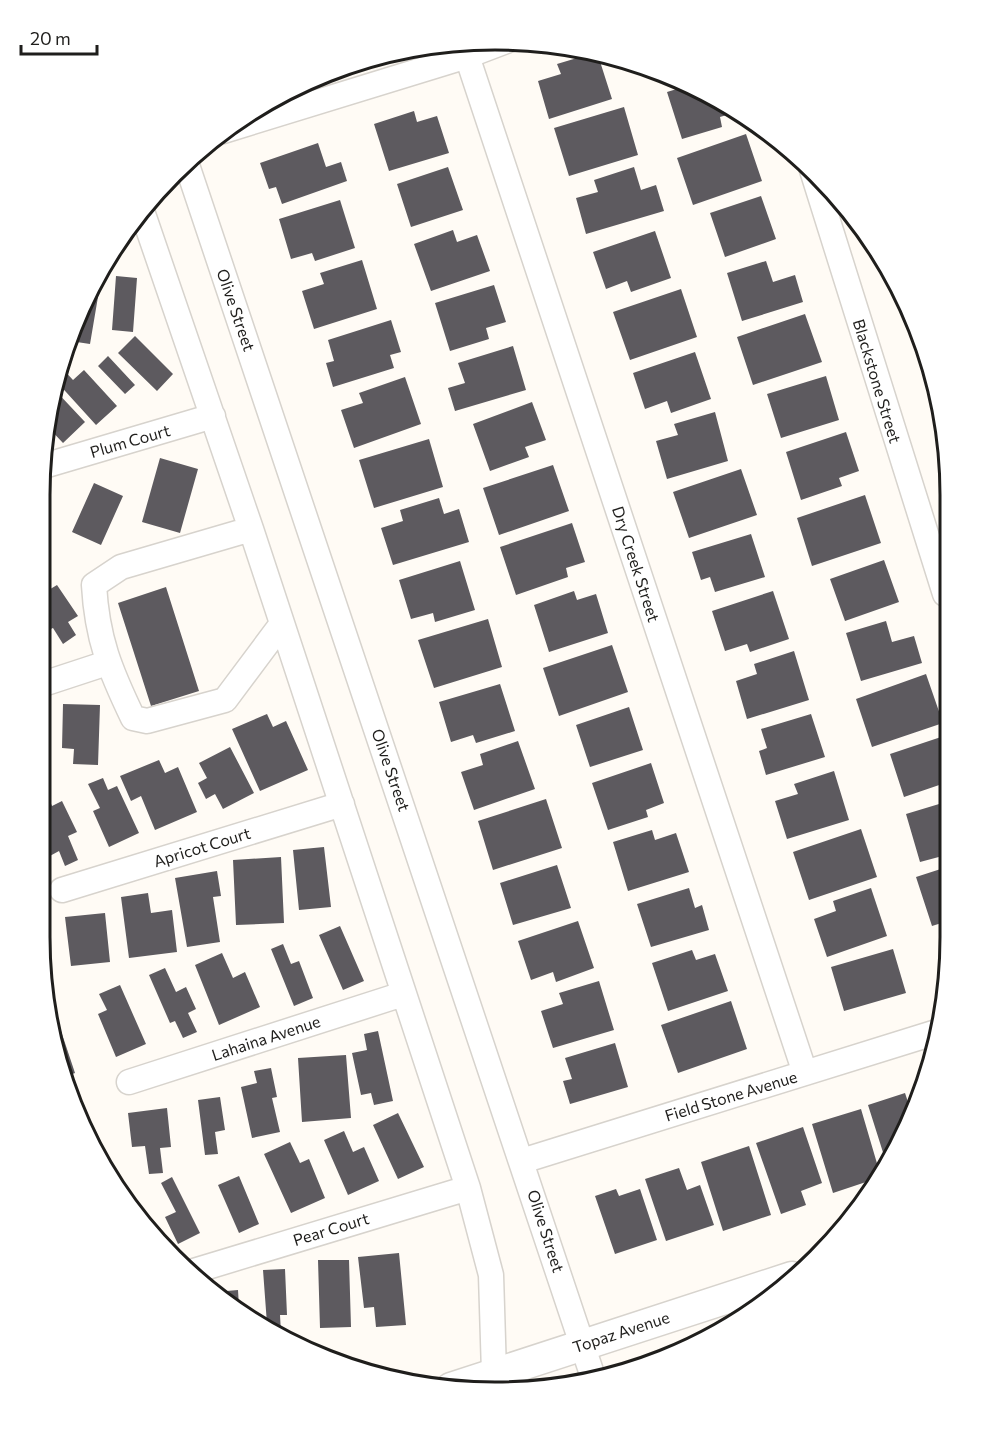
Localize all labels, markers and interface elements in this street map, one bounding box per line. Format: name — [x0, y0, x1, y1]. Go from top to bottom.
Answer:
scale bar — [21, 18, 98, 56]
text: 20 m — [30, 27, 71, 49]
street label: Olive Street — [214, 266, 260, 354]
street label: Blackstone Street — [850, 317, 905, 445]
street label: Plum Court — [88, 420, 173, 461]
street label: Dry Creek Street — [609, 504, 664, 624]
street label: Olive Street — [369, 726, 415, 814]
street label: Apricot Court — [151, 823, 253, 870]
street label: Lahaina Avenue — [209, 1011, 323, 1064]
street label: Field Stone Avenue — [662, 1066, 799, 1125]
street label: Olive Street — [524, 1187, 569, 1275]
street label: Pear Court — [291, 1208, 372, 1249]
street label: Topaz Avenue — [570, 1307, 672, 1356]

